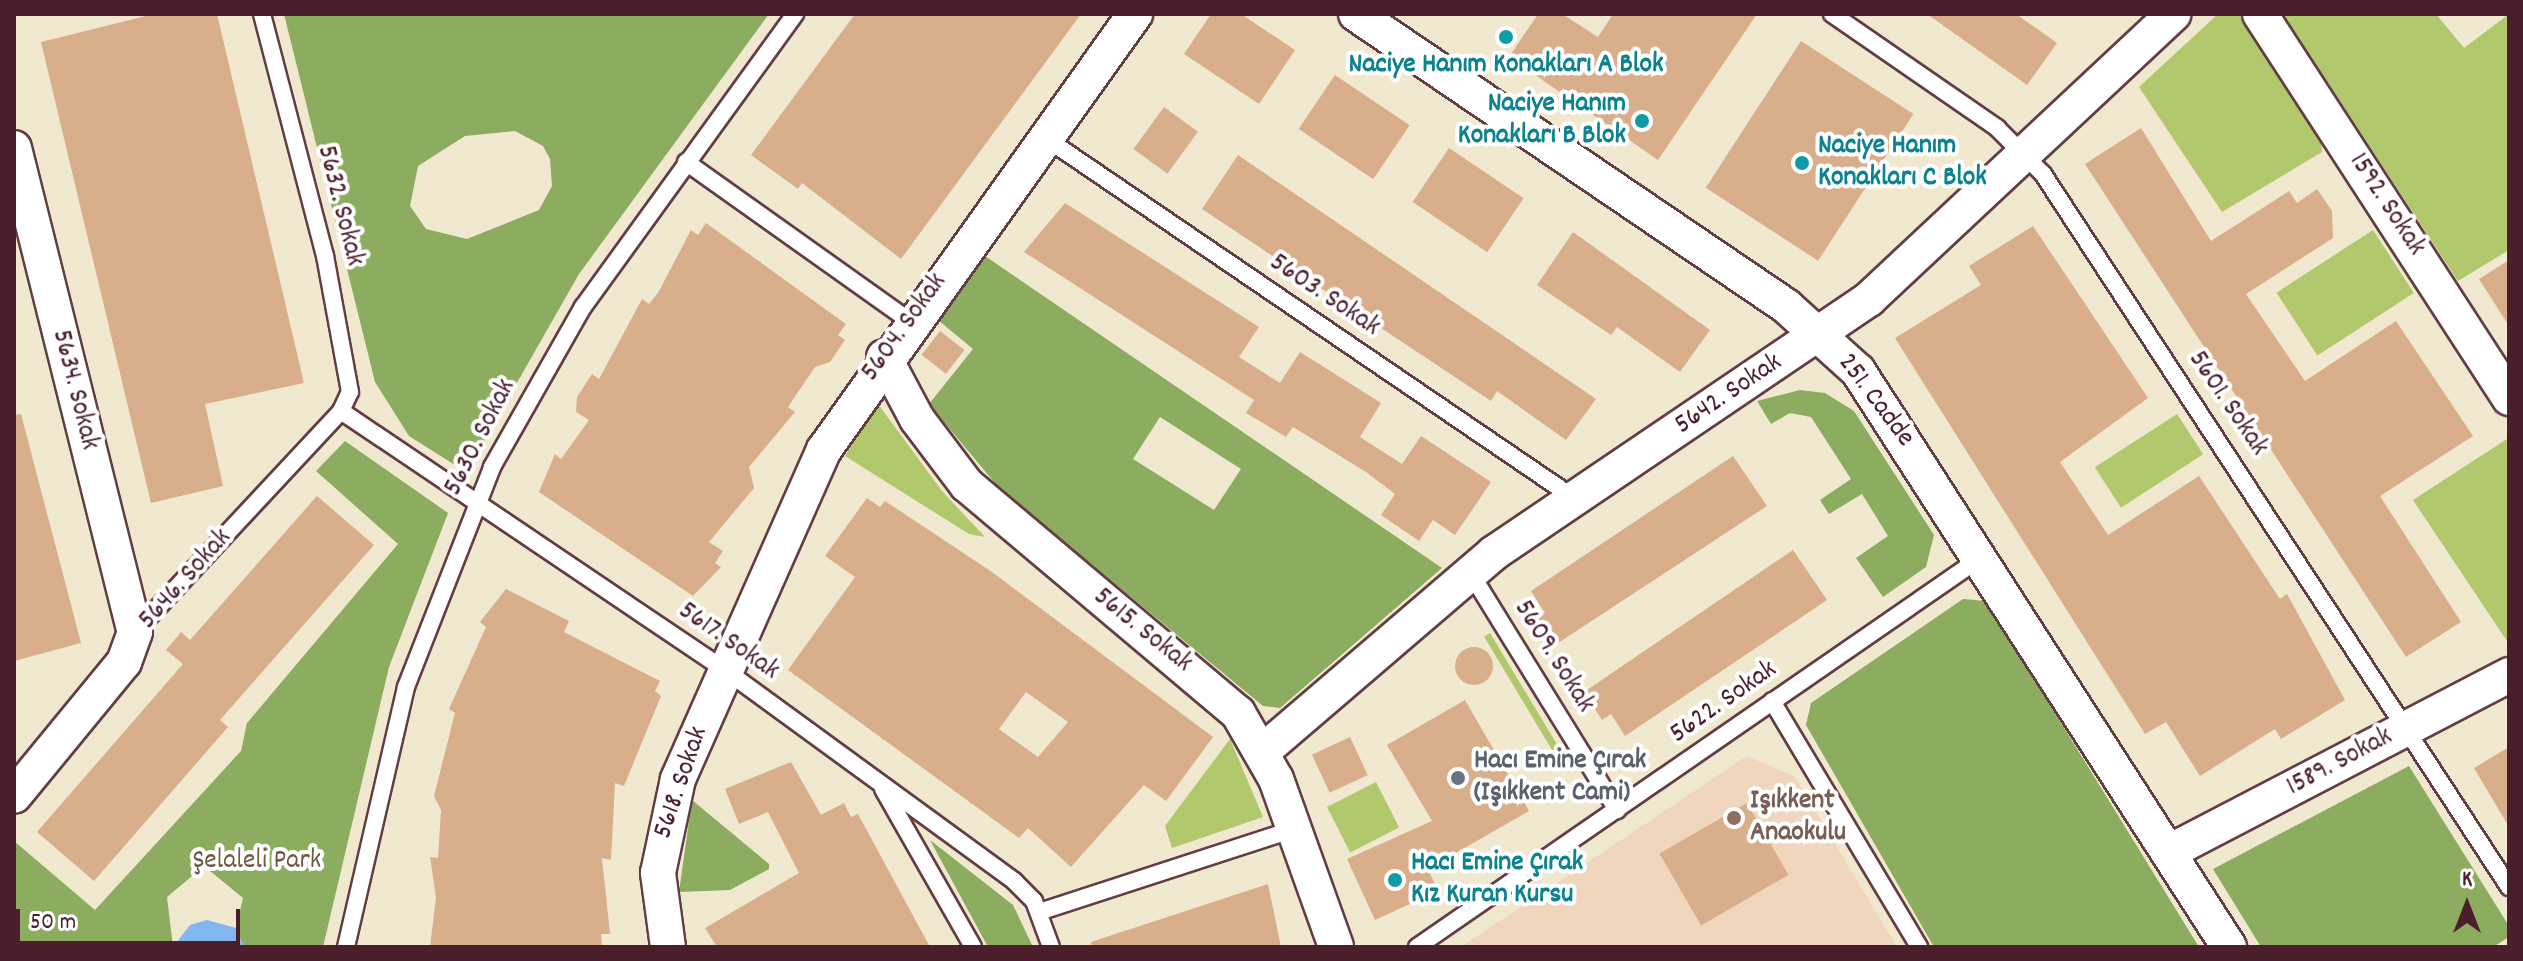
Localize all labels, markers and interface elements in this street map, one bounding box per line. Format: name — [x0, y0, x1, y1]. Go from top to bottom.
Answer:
marker: Naciye Hanım Konakları A Blok — [1497, 28, 1515, 46]
place label: Naciye Hanım Konakları A Blok — [1349, 49, 1663, 83]
place label: Naciye Hanım Konakları B Blok — [1458, 88, 1626, 154]
marker: Naciye Hanım Konakları B Blok — [1633, 112, 1651, 130]
place label: Naciye Hanım Konakları C Blok — [1818, 130, 1987, 196]
street label: 5632. Sokak — [308, 142, 370, 270]
street label: 1592. Sokak — [2340, 147, 2432, 263]
marker: Naciye Hanım Konakları C Blok — [1793, 154, 1811, 172]
street label: 5603. Sokak — [1262, 247, 1386, 345]
street label: 5604. Sokak — [855, 267, 955, 389]
street label: 5634. Sokak — [43, 326, 105, 454]
street label: 5601. Sokak — [2180, 345, 2274, 463]
street label: 5642. Sokak — [1669, 347, 1789, 443]
street label: 251. Cadde — [1829, 348, 1921, 454]
street label: 5630. Sokak — [437, 374, 525, 502]
street label: 5646. Sokak — [132, 523, 240, 637]
street label: 5615. Sokak — [1086, 581, 1198, 681]
street label: 5609. Sokak — [1505, 594, 1601, 720]
street label: 5617. Sokak — [671, 595, 785, 689]
street label: 5622. Sokak — [1664, 654, 1784, 752]
street label: 1589. Sokak — [2281, 721, 2399, 805]
street label: 5618. Sokak — [647, 723, 717, 843]
place label: Hacı Emine Çırak (Işıkkent Cami) — [1474, 745, 1646, 811]
marker: Hacı Emine Çırak (Işıkkent Cami) — [1449, 769, 1467, 787]
place label: Işıkkent Anaokulu — [1750, 785, 1846, 851]
marker: Işıkkent Anaokulu — [1725, 809, 1743, 827]
park label: Şelaleli Park — [193, 845, 321, 879]
place label: Hacı Emine Çırak Kız Kuran Kursu — [1411, 847, 1583, 913]
north arrow — [2427, 865, 2507, 945]
text: K — [2462, 865, 2472, 896]
marker: Hacı Emine Çırak Kız Kuran Kursu — [1386, 871, 1404, 889]
scale bar — [20, 893, 244, 943]
text: 50 m — [30, 906, 76, 940]

